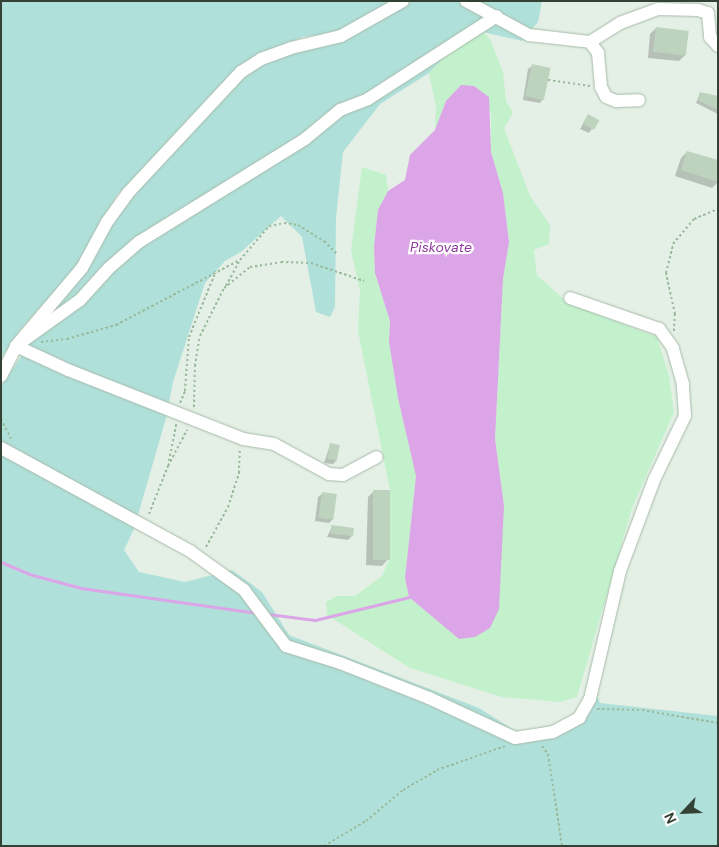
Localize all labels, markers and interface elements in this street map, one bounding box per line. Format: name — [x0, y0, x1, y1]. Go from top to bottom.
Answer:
water label: Piskovate — [410, 239, 472, 255]
north arrow — [659, 787, 709, 837]
text: N — [660, 810, 681, 827]

